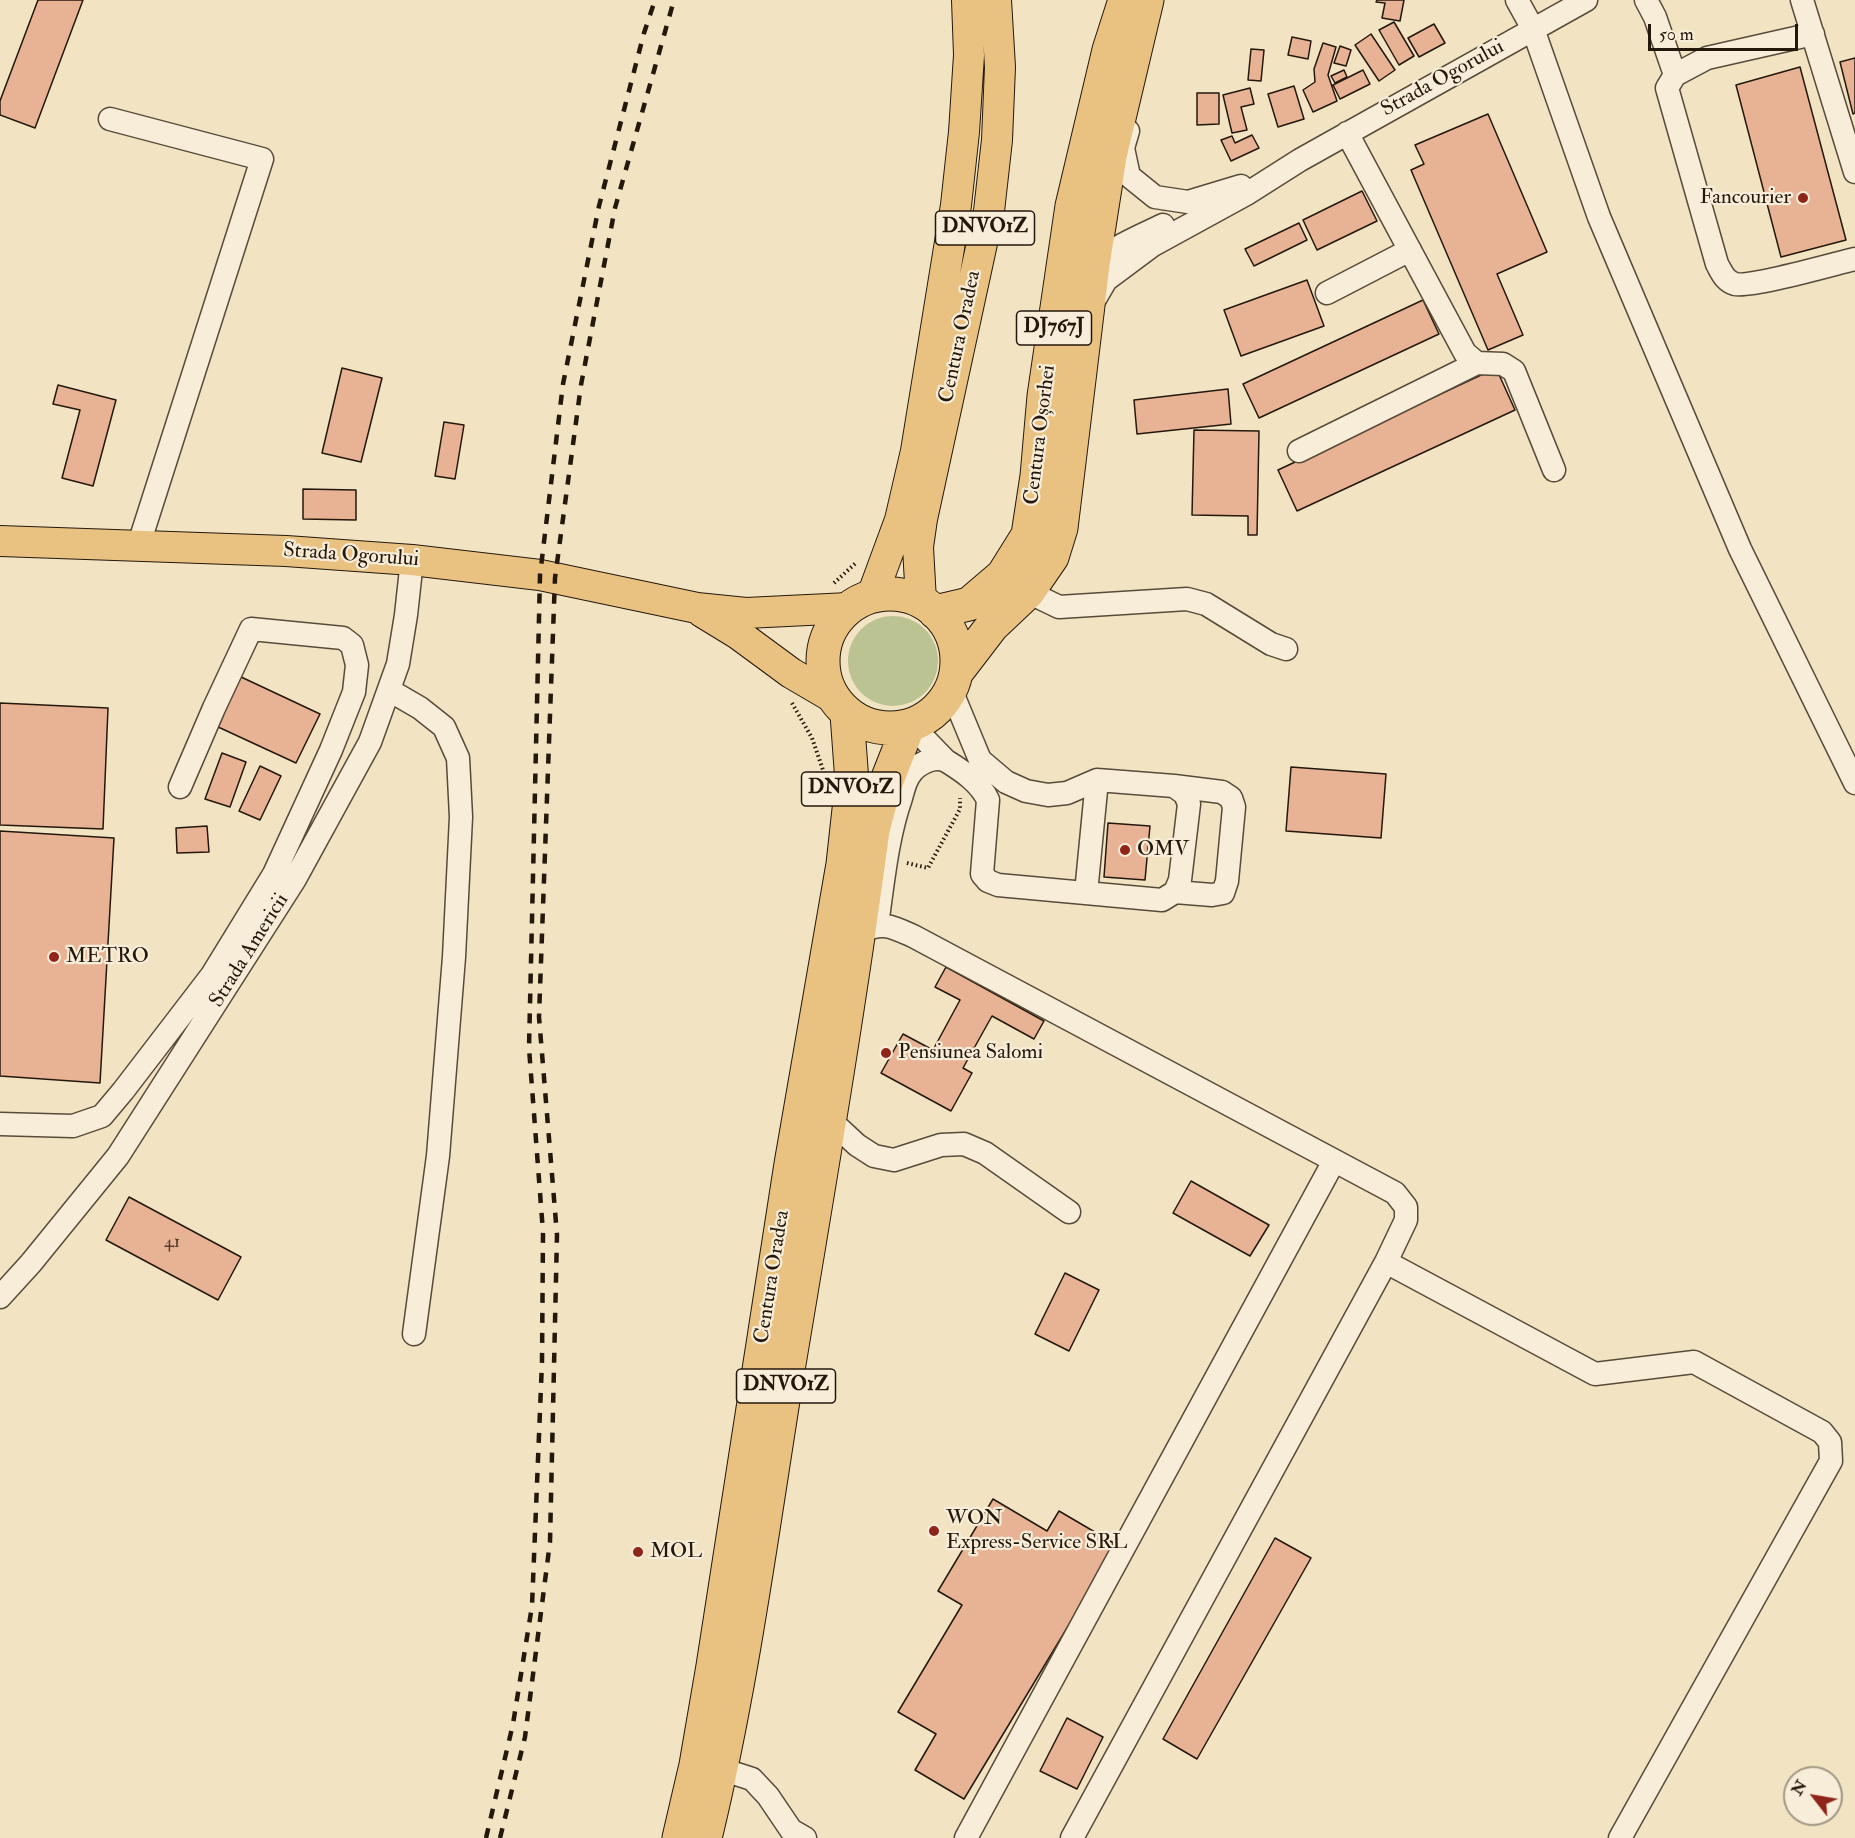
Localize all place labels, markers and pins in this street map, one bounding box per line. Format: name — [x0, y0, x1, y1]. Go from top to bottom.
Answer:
place label: Fancourier — [1700, 185, 1791, 211]
marker: Fancourier — [1796, 191, 1810, 205]
place label: OMV — [1137, 837, 1189, 863]
marker: OMV — [1118, 843, 1132, 857]
place label: METRO — [66, 944, 149, 970]
marker: METRO — [47, 950, 61, 964]
place label: Pensiunea Salomi — [898, 1040, 1043, 1066]
marker: Pensiunea Salomi — [879, 1046, 893, 1060]
place label: WON Express-Service SRL — [946, 1506, 1127, 1556]
marker: WON Express-Service SRL — [927, 1524, 941, 1538]
place label: MOL — [650, 1539, 702, 1565]
marker: MOL — [631, 1545, 645, 1559]

